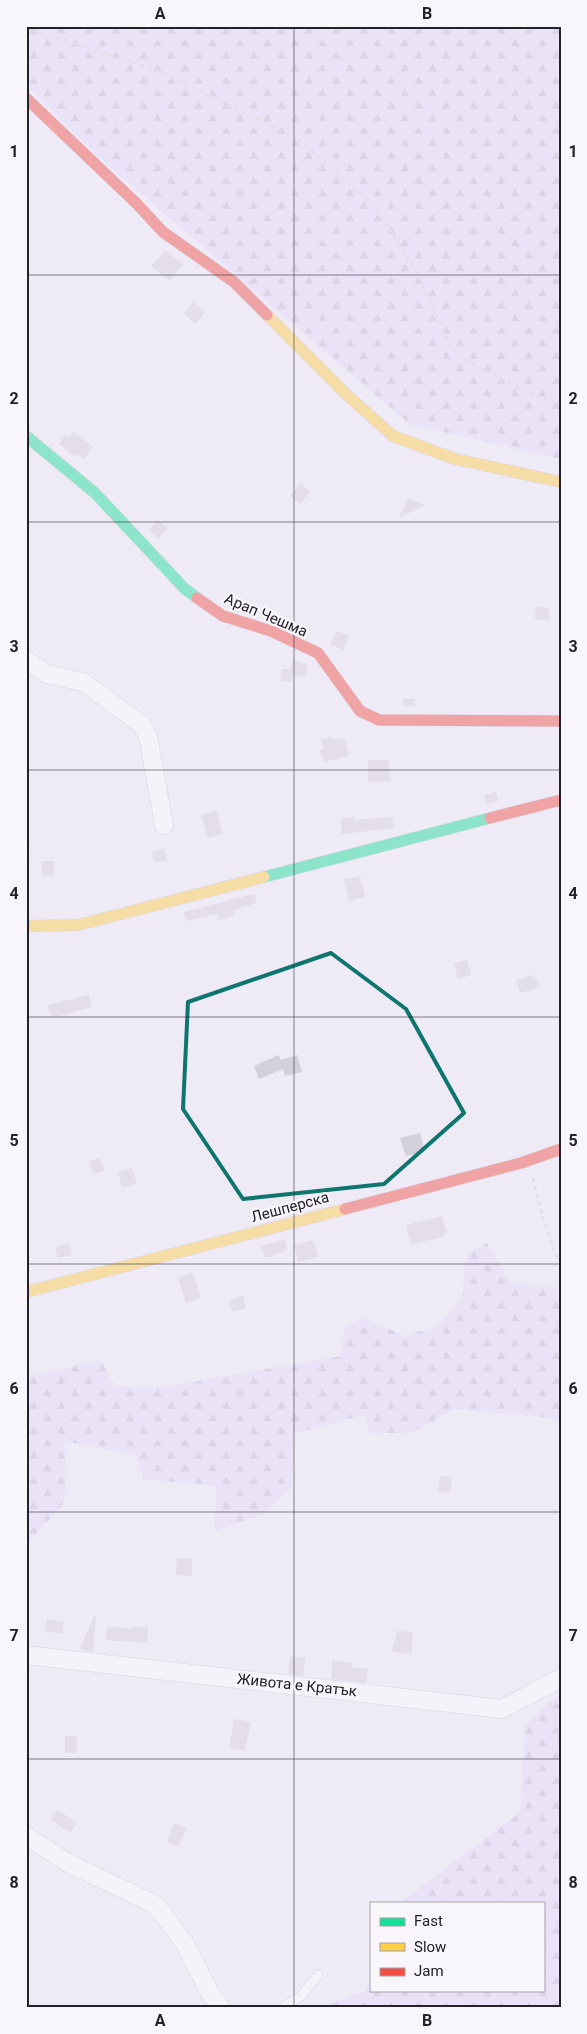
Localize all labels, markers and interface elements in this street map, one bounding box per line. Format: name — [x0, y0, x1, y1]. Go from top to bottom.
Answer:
text: A — [155, 4, 166, 23]
text: B — [422, 4, 432, 23]
text: 1 — [9, 142, 19, 161]
text: 1 — [568, 142, 578, 161]
text: 2 — [9, 389, 19, 408]
text: 2 — [568, 389, 578, 408]
street label: Арап Чешма — [222, 589, 310, 641]
text: 3 — [9, 637, 19, 656]
text: 3 — [568, 637, 578, 656]
text: 4 — [9, 884, 19, 903]
text: 4 — [568, 884, 578, 903]
text: 5 — [9, 1131, 19, 1150]
text: 5 — [568, 1131, 578, 1150]
street label: Лешперска — [249, 1188, 331, 1226]
text: 6 — [9, 1379, 19, 1398]
text: 6 — [568, 1379, 578, 1398]
text: 7 — [9, 1626, 19, 1645]
text: 7 — [568, 1626, 578, 1645]
street label: Живота е Кратък — [236, 1670, 358, 1700]
text: 8 — [9, 1873, 19, 1892]
text: 8 — [568, 1873, 578, 1892]
legend — [370, 1902, 544, 1992]
text: Fast — [414, 1912, 443, 1930]
text: Slow — [414, 1938, 446, 1956]
text: Jam — [414, 1962, 444, 1980]
text: A — [155, 2011, 166, 2030]
text: B — [422, 2011, 432, 2030]

